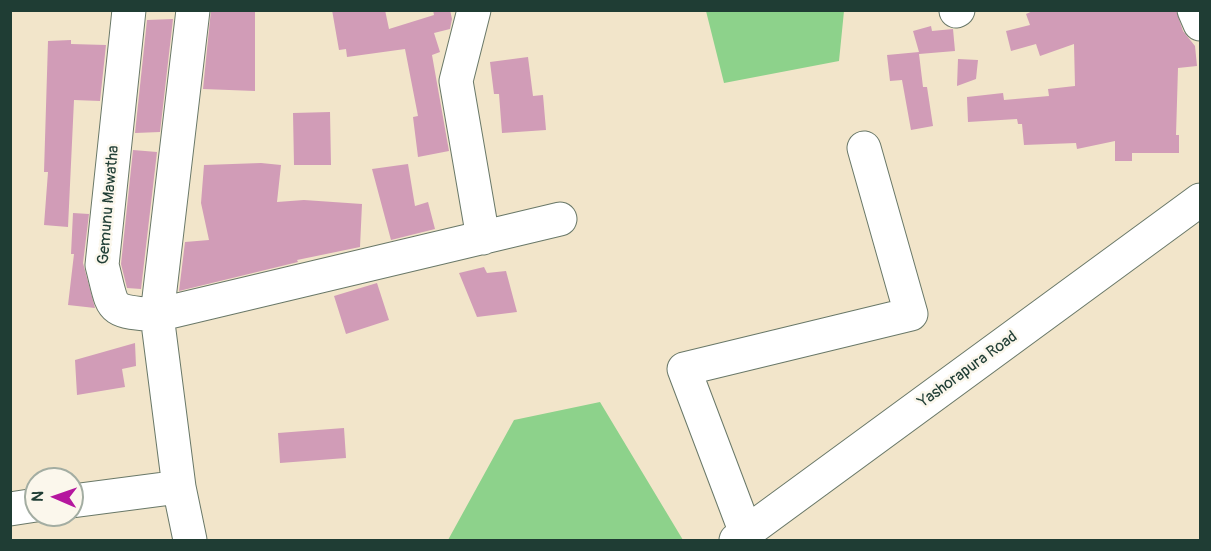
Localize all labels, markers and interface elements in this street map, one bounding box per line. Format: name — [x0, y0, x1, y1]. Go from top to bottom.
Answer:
street label: Gemunu Mawatha — [94, 145, 124, 265]
street label: Yashorapura Road — [915, 328, 1021, 412]
north arrow — [24, 467, 84, 527]
text: N — [28, 491, 48, 502]

